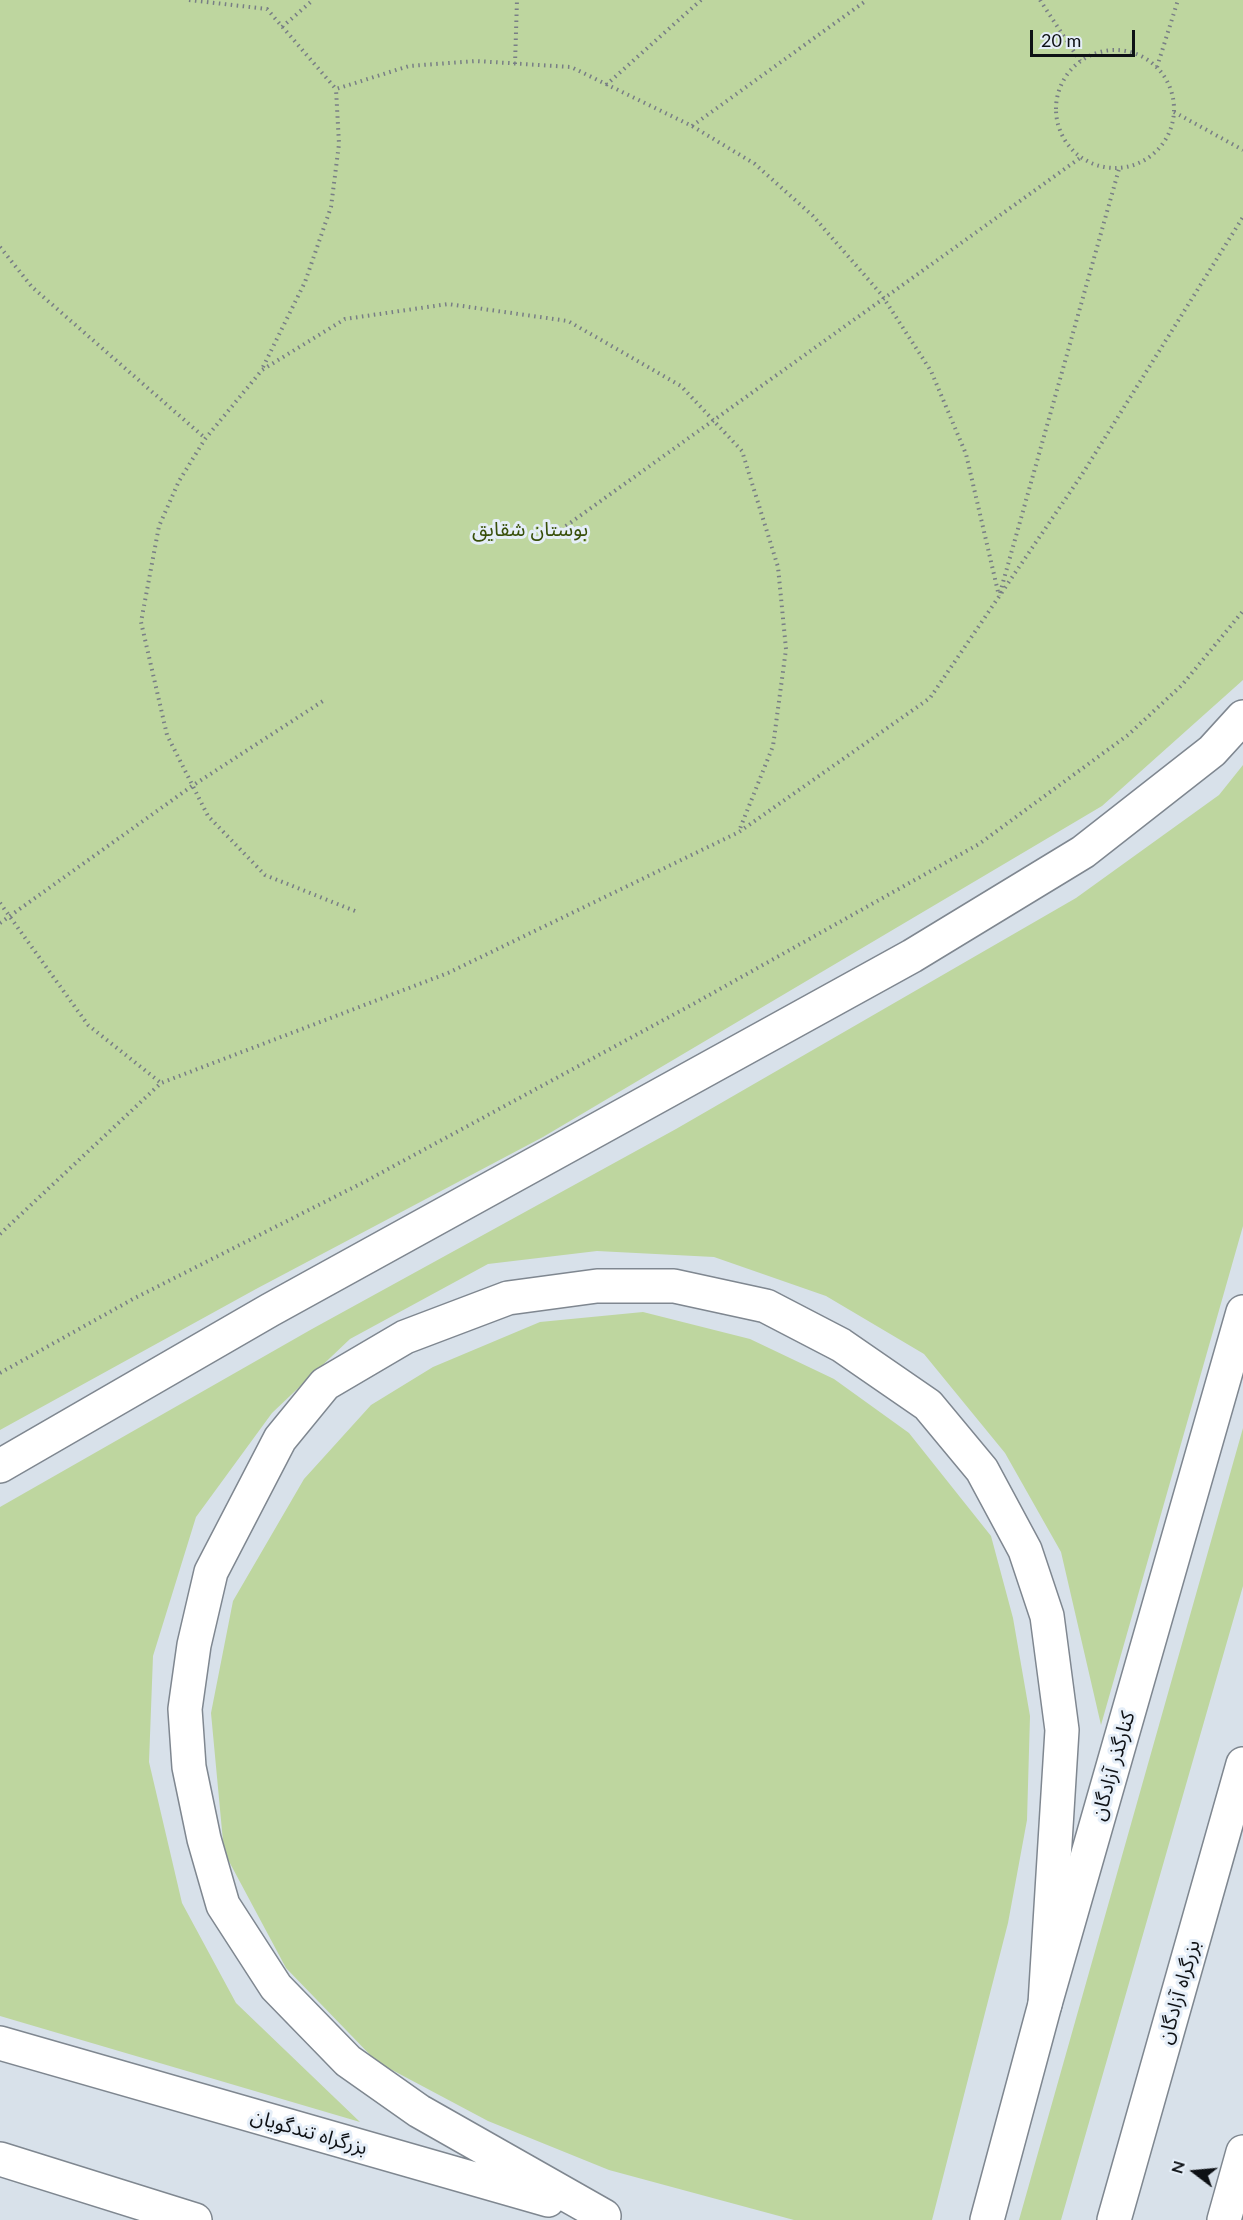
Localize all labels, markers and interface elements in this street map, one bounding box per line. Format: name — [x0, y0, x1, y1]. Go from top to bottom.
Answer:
scale bar — [1033, 18, 1138, 56]
text: 20 m — [1041, 29, 1081, 51]
park label: بوستان شقایق — [472, 518, 588, 542]
street label: کنارگذر آزادگان — [1086, 1709, 1140, 1823]
street label: بزرگراه آزادگان — [1153, 1937, 1205, 2047]
street label: بزرگراه تندگویان — [248, 2104, 370, 2160]
north arrow — [1165, 2142, 1225, 2202]
text: N — [1166, 2158, 1188, 2175]

